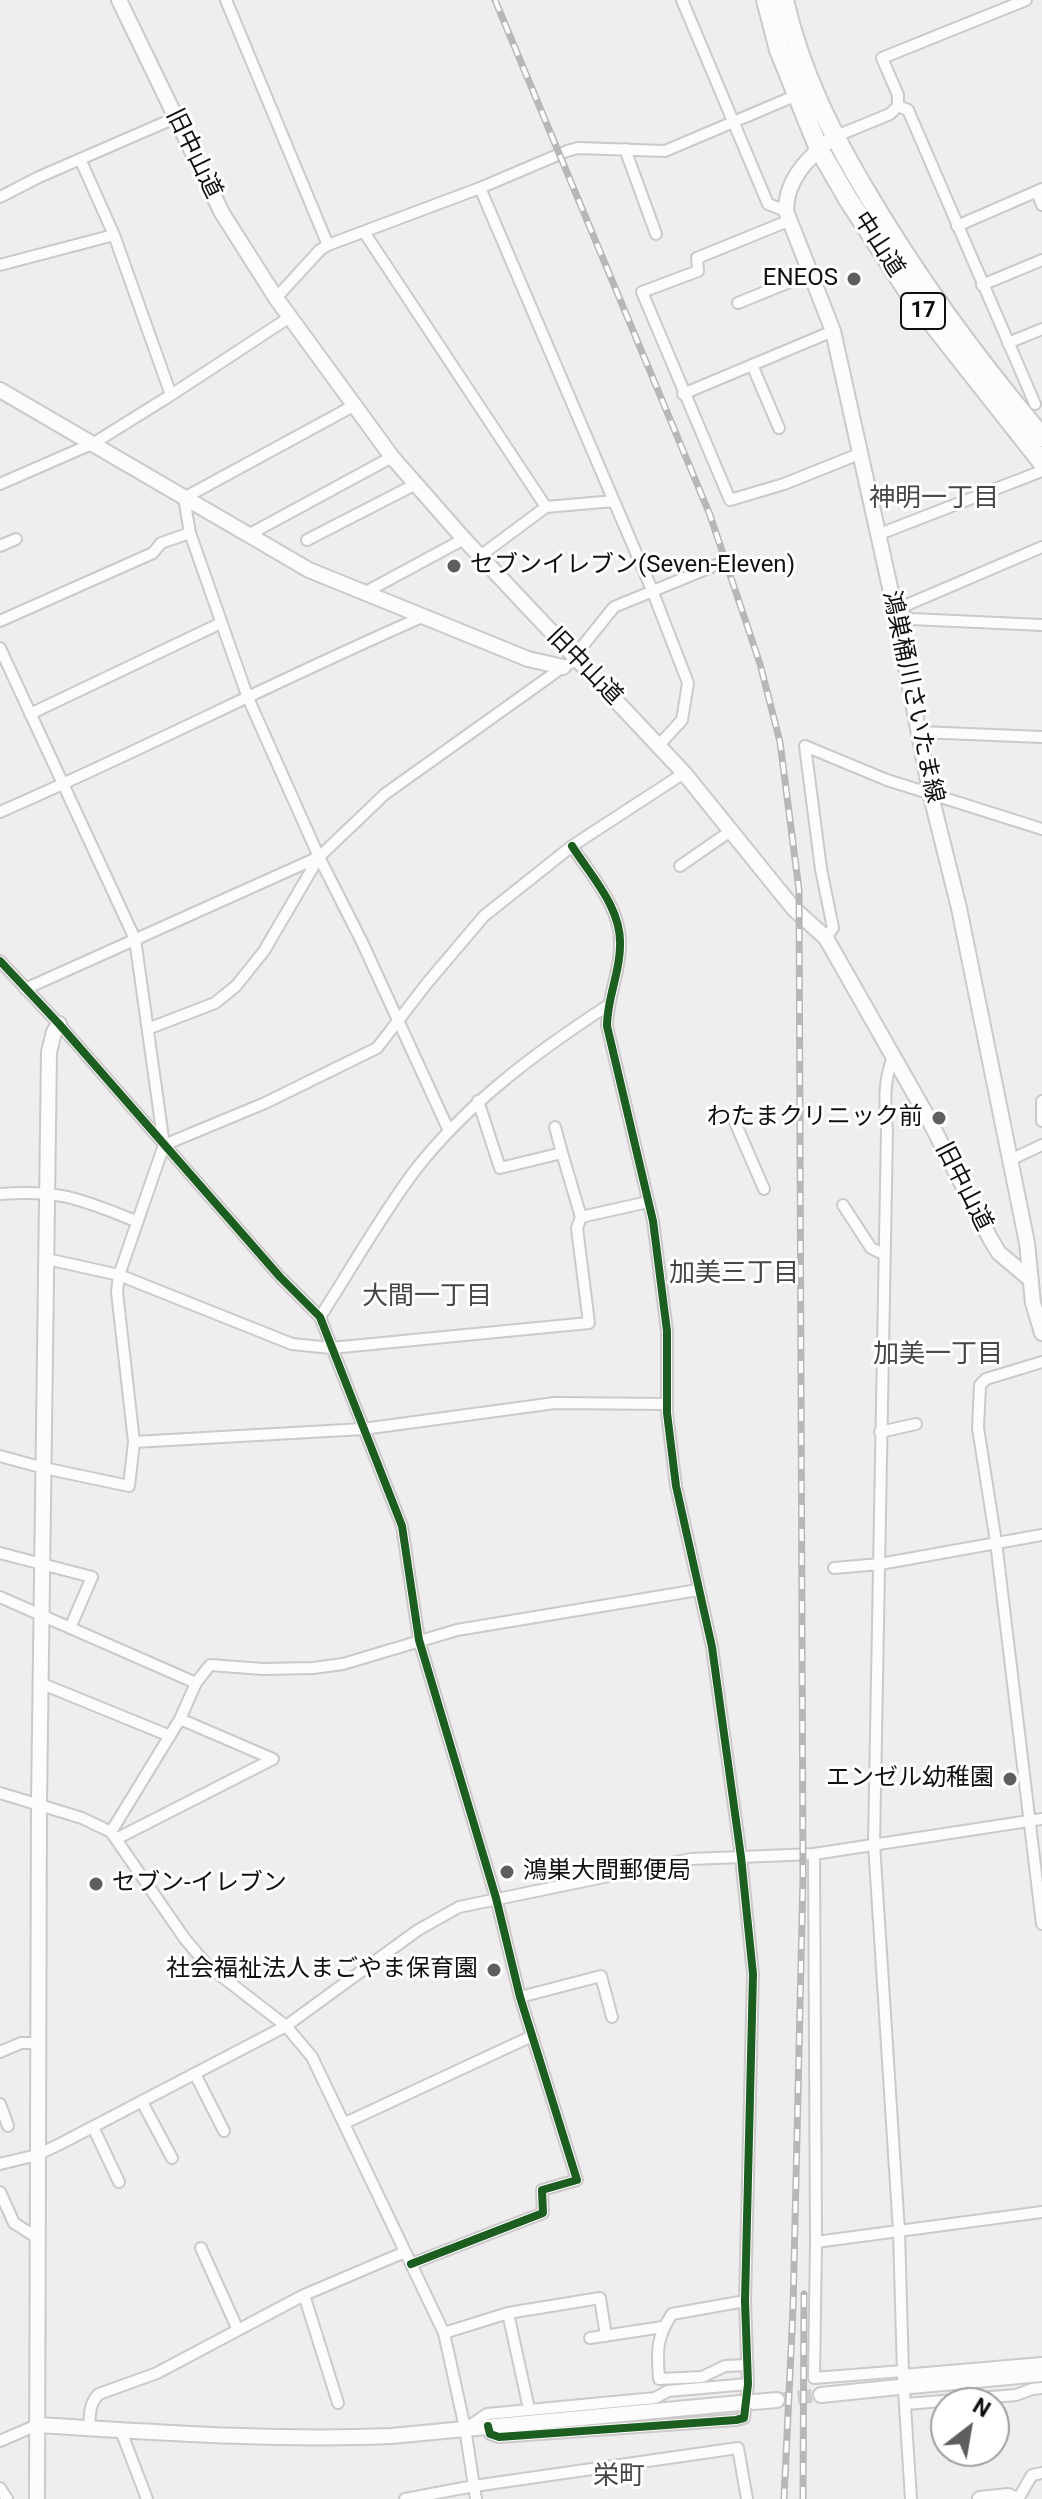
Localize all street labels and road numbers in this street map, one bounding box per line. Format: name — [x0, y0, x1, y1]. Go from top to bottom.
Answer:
street label: 旧中山道 — [159, 105, 227, 203]
street label: 中山道 — [846, 207, 910, 283]
road number: 17 — [901, 293, 945, 329]
street label: 鴻巣桶川さいたま線 — [875, 588, 949, 806]
street label: 旧中山道 — [540, 622, 628, 712]
street label: 旧中山道 — [928, 1138, 998, 1236]

